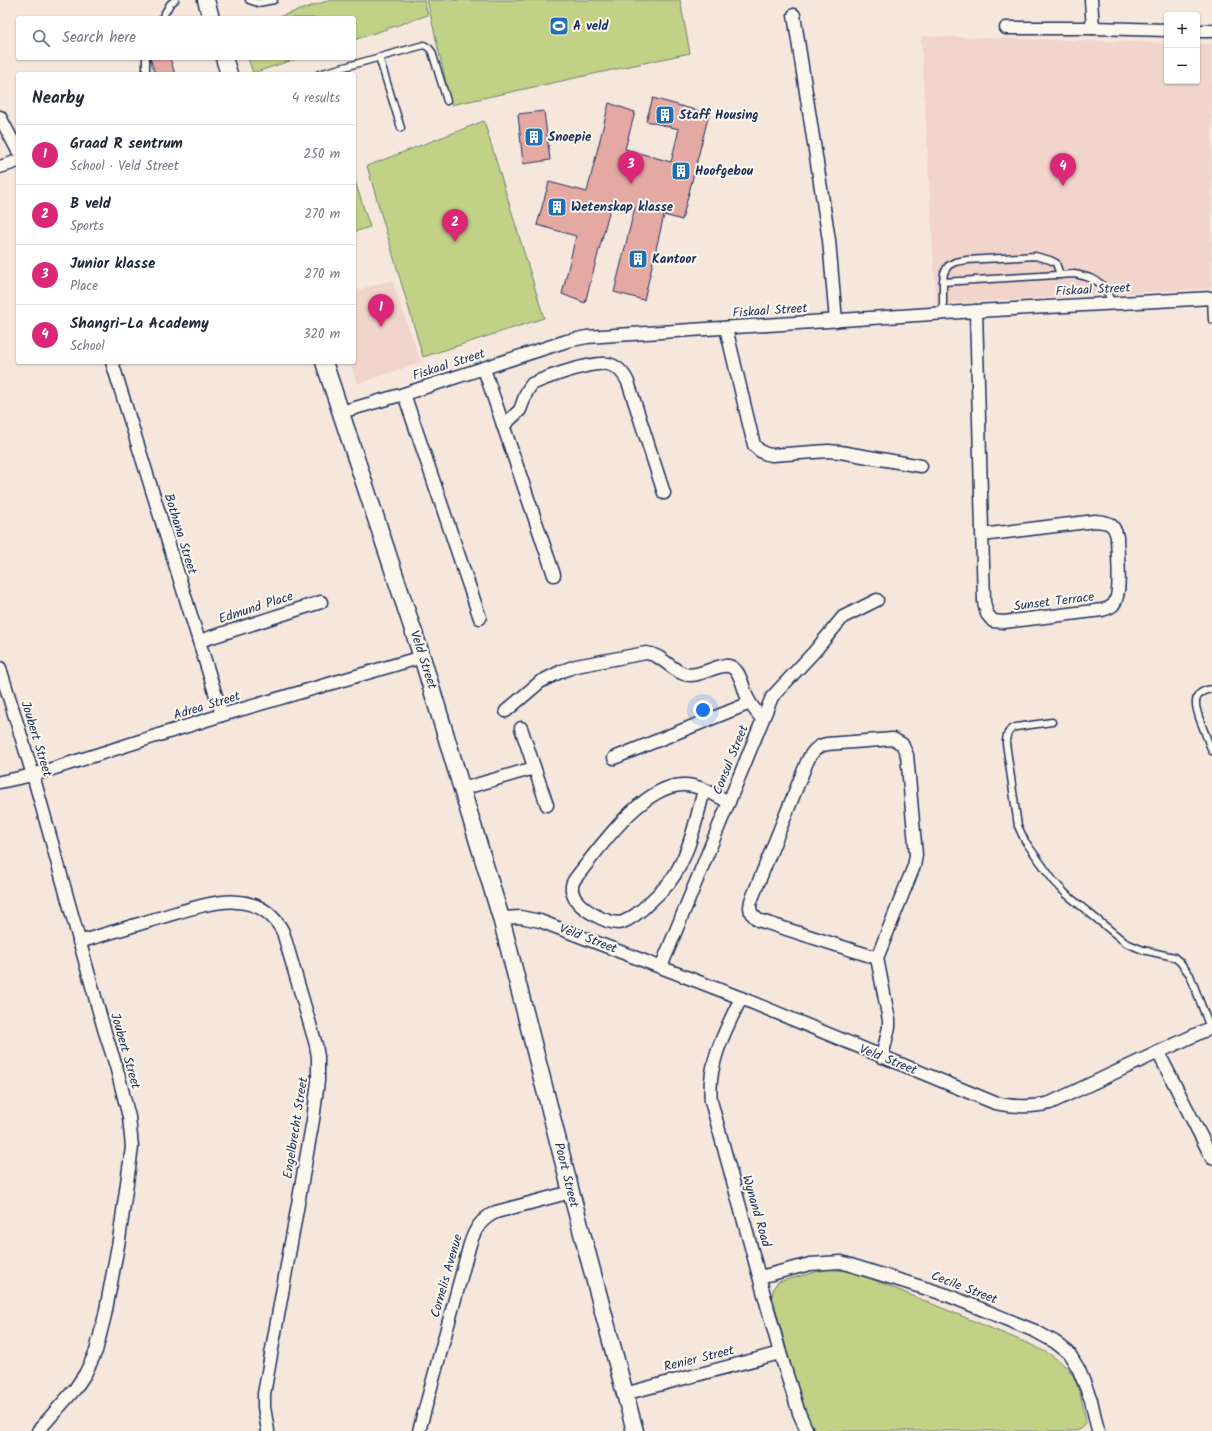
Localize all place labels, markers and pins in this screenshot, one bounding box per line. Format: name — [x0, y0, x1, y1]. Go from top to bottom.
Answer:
sports icon: A veld — [548, 15, 570, 37]
place label: A veld — [573, 16, 609, 37]
building icon: Staff Housing — [654, 104, 676, 126]
place label: Staff Housing — [679, 105, 759, 126]
building icon: Snoepie — [523, 126, 545, 148]
place label: Snoepie — [548, 127, 592, 148]
pin: 3 — [618, 151, 644, 184]
pin: 4 — [1050, 153, 1076, 186]
building icon: Hoofgebou — [670, 160, 692, 182]
place label: Hoofgebou — [695, 161, 754, 182]
building icon: Wetenskap klasse — [546, 196, 568, 218]
place label: Wetenskap klasse — [571, 197, 674, 218]
pin: 2 — [442, 209, 468, 242]
building icon: Kantoor — [627, 248, 649, 270]
place label: Kantoor — [652, 249, 697, 270]
pin: 1 — [368, 294, 394, 327]

